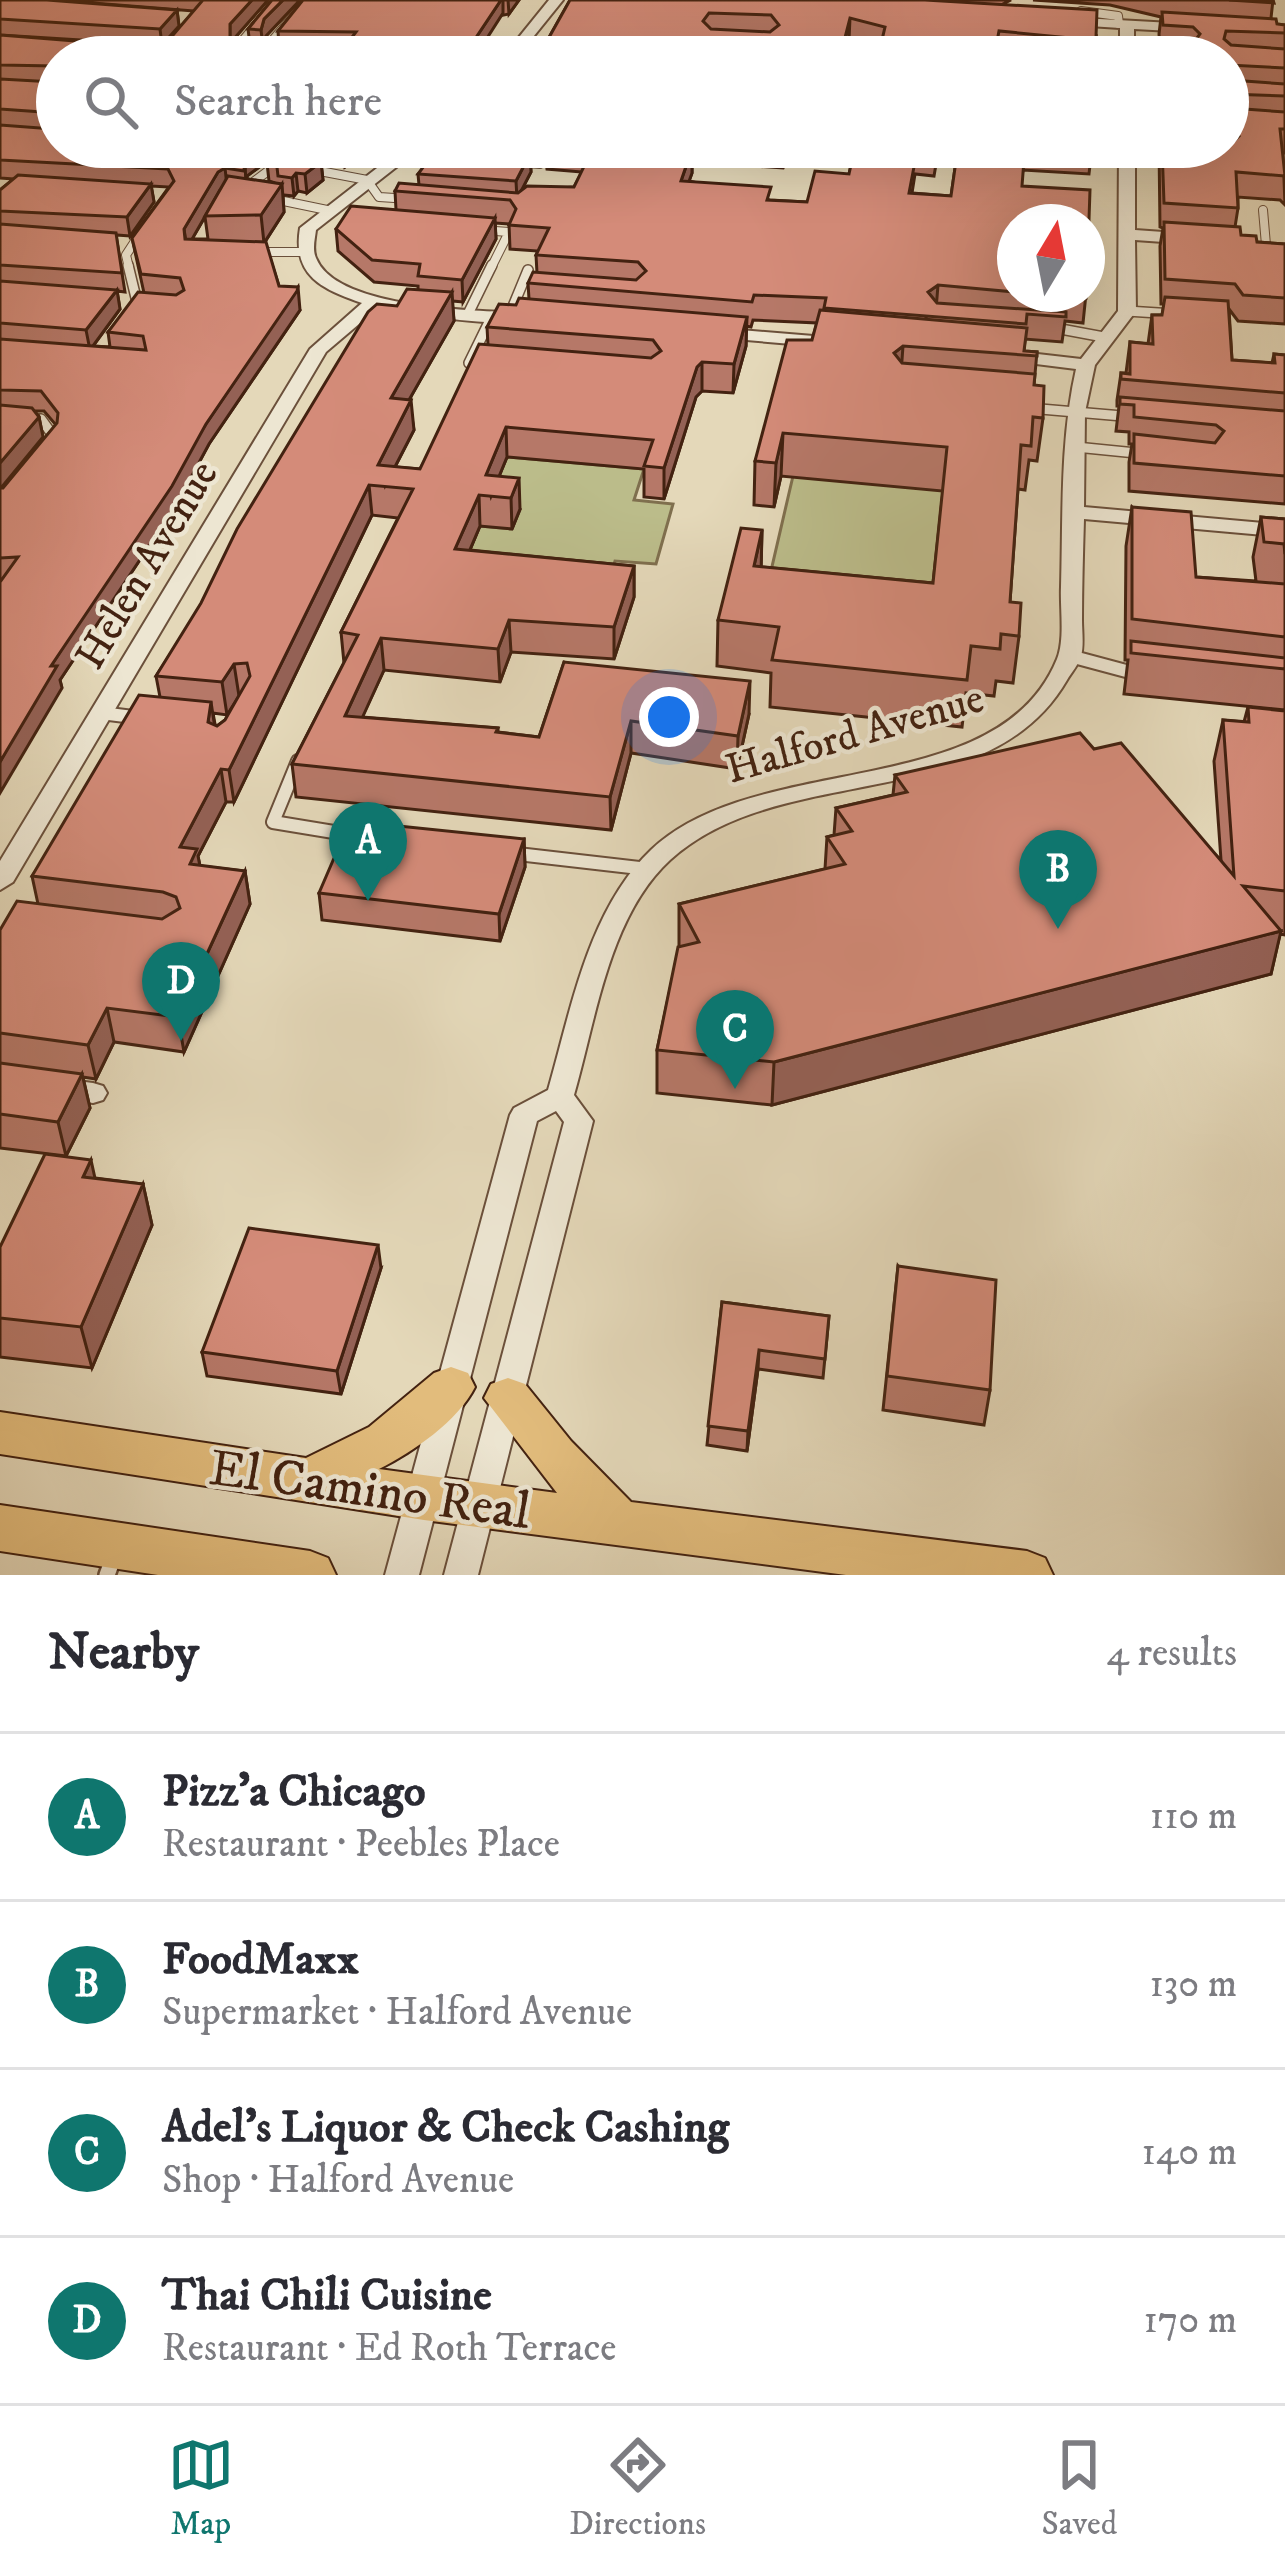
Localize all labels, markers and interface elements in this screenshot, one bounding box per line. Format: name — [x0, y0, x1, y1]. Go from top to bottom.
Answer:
search box — [36, 36, 1249, 168]
icon: search — [78, 69, 144, 135]
text: Search here — [174, 74, 382, 130]
north arrow — [997, 204, 1105, 312]
street label: Helen Avenue — [65, 452, 230, 679]
street label: Halford Avenue — [720, 673, 990, 797]
your location — [639, 687, 699, 747]
pin: A — [329, 802, 407, 901]
pin: B — [1019, 830, 1097, 929]
pin: D — [142, 942, 220, 1041]
pin: C — [696, 990, 774, 1089]
street label: El Camino Real — [205, 1437, 535, 1545]
text: Nearby — [48, 1621, 199, 1685]
text: 4 results — [1107, 1629, 1237, 1678]
text: Pizz’a Chicago — [162, 1764, 426, 1820]
text: A — [75, 1792, 99, 1841]
text: 110 m — [1150, 1792, 1237, 1841]
text: Restaurant · Peebles Place — [162, 1820, 560, 1869]
text: FoodMaxx — [162, 1932, 359, 1988]
text: B — [75, 1960, 99, 2009]
text: 130 m — [1149, 1960, 1237, 2009]
text: Supermarket · Halford Avenue — [162, 1988, 632, 2037]
text: Adel's Liquor & Check Cashing — [162, 2100, 729, 2156]
text: C — [74, 2128, 100, 2177]
text: 140 m — [1142, 2128, 1237, 2177]
text: Shop · Halford Avenue — [162, 2156, 514, 2205]
text: Thai Chili Cuisine — [162, 2268, 492, 2324]
text: D — [72, 2296, 102, 2345]
text: 170 m — [1143, 2296, 1237, 2345]
text: Restaurant · Ed Roth Terrace — [162, 2324, 616, 2373]
tab: Map — [168, 2432, 234, 2545]
tab: Directions — [569, 2432, 706, 2545]
tab: Saved — [1041, 2432, 1117, 2545]

